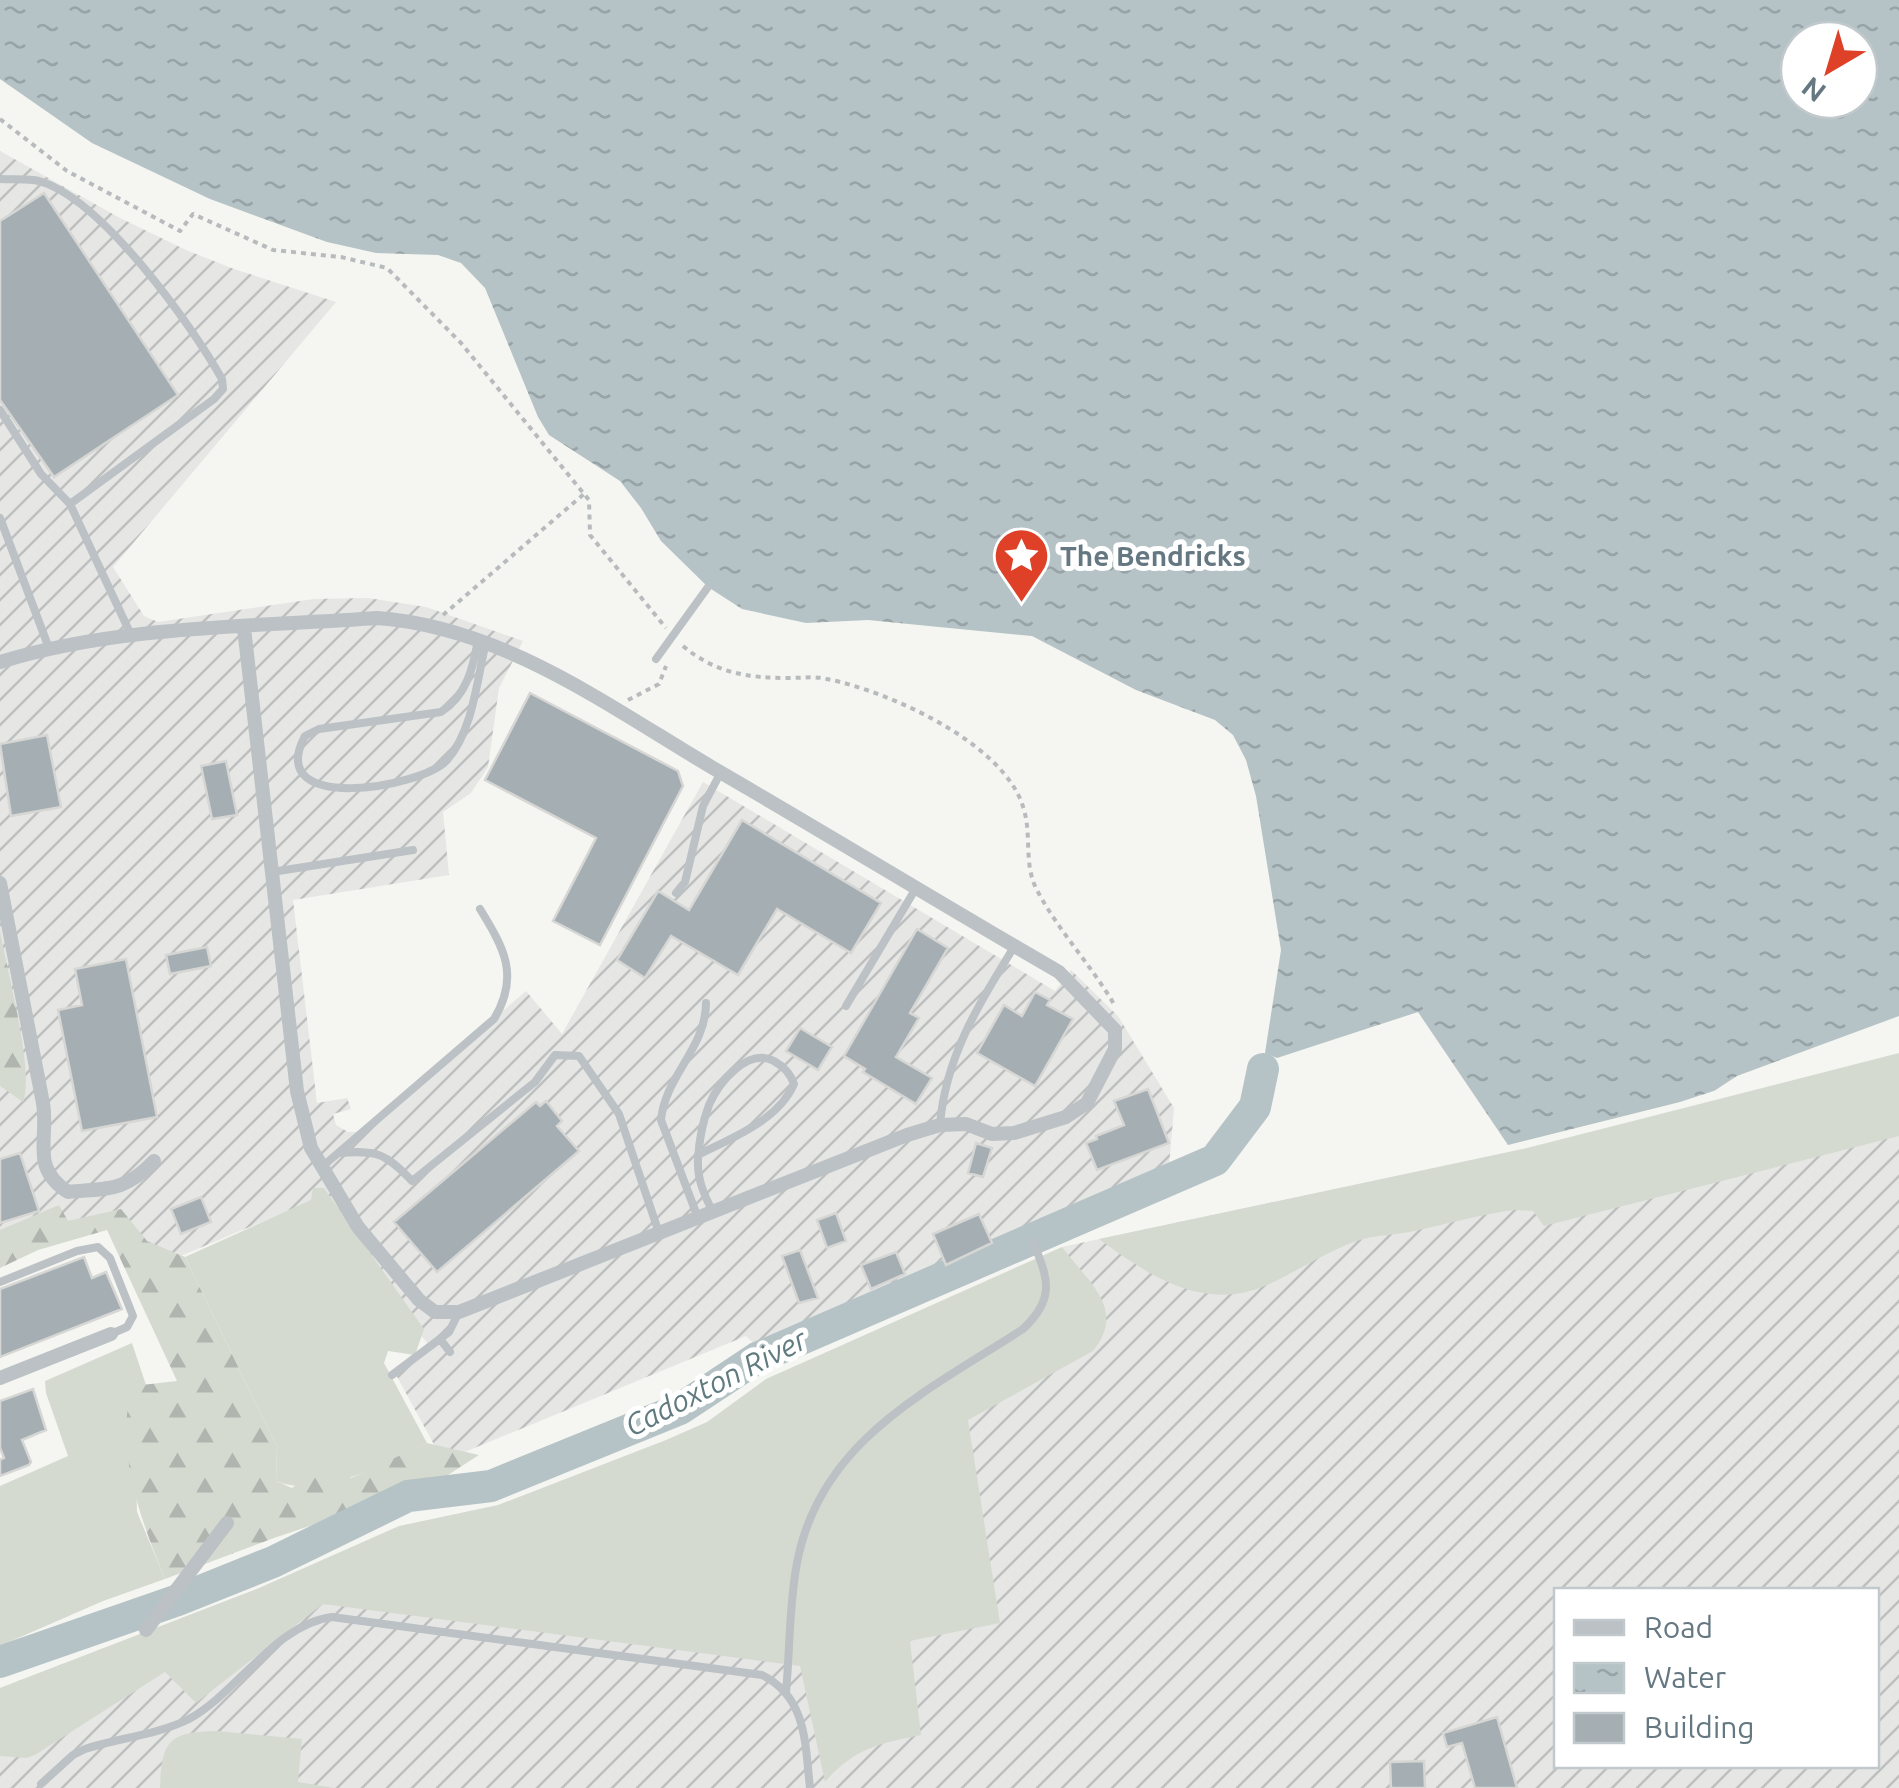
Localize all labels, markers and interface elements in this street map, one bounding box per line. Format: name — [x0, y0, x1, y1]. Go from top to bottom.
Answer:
north arrow — [1779, 20, 1879, 120]
text: N — [1796, 71, 1831, 109]
place icon: The Bendricks — [991, 526, 1051, 605]
place label: The Bendricks — [1060, 540, 1246, 571]
water label: Cadoxton River — [619, 1321, 813, 1443]
legend — [1554, 1588, 1879, 1768]
text: Road — [1644, 1610, 1713, 1644]
text: Water — [1644, 1660, 1727, 1694]
text: Building — [1644, 1710, 1755, 1744]

